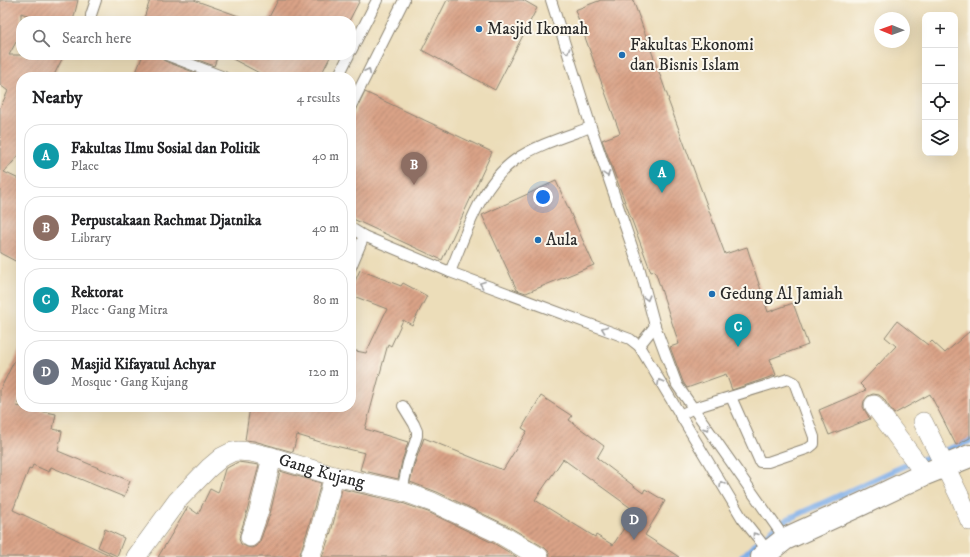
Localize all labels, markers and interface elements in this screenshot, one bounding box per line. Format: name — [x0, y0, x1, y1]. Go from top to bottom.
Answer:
north arrow — [874, 12, 910, 48]
map controls — [922, 12, 958, 156]
button: + — [922, 12, 958, 48]
search box — [16, 16, 356, 60]
place label: Masjid Ikomah — [487, 18, 589, 40]
marker: Masjid Ikomah — [474, 24, 484, 34]
icon: search — [30, 27, 52, 49]
text: Search here — [62, 29, 131, 48]
place label: Fakultas Ekonomi dan Bisnis Islam — [630, 34, 754, 76]
one-way arrow — [562, 47, 571, 54]
button: − — [922, 48, 958, 84]
marker: Fakultas Ekonomi dan Bisnis Islam — [617, 50, 627, 60]
one-way arrow — [364, 68, 371, 75]
button: locate — [922, 84, 958, 120]
text: Nearby — [32, 87, 82, 109]
text: 4 results — [297, 90, 340, 106]
button: layers — [922, 120, 958, 156]
text: Fakultas Ilmu Sosial dan Politik — [71, 139, 260, 158]
text: A — [42, 148, 50, 164]
text: 40 m — [312, 148, 339, 164]
pin: B — [401, 152, 427, 185]
text: Place — [71, 158, 99, 174]
pin: A — [649, 160, 675, 193]
one-way arrow — [602, 171, 610, 178]
your location — [533, 187, 553, 207]
text: Perpustakaan Rachmat Djatnika — [71, 211, 261, 230]
text: B — [42, 220, 50, 236]
text: 40 m — [312, 220, 339, 236]
place label: Aula — [546, 229, 578, 251]
text: Library — [71, 230, 111, 246]
marker: Aula — [533, 235, 543, 245]
one-way arrow — [479, 281, 486, 289]
text: Rektorat — [71, 283, 123, 302]
place label: Gedung Al Jamiah — [720, 283, 843, 305]
marker: Gedung Al Jamiah — [707, 289, 717, 299]
text: C — [42, 292, 50, 308]
text: 80 m — [313, 292, 339, 308]
one-way arrow — [642, 294, 651, 301]
text: Place · Gang Mitra — [71, 302, 168, 318]
pin: C — [725, 314, 751, 347]
one-way arrow — [600, 326, 607, 334]
text: Masjid Kifayatul Achyar — [71, 355, 216, 374]
text: D — [41, 364, 51, 380]
text: 120 m — [308, 364, 339, 380]
text: Mosque · Gang Kujang — [71, 374, 188, 390]
one-way arrow — [657, 379, 664, 386]
one-way arrow — [702, 424, 710, 431]
street label: Gang Kujang — [276, 449, 367, 494]
one-way arrow — [719, 481, 726, 488]
pin: D — [621, 507, 647, 540]
one-way arrow — [752, 532, 759, 539]

